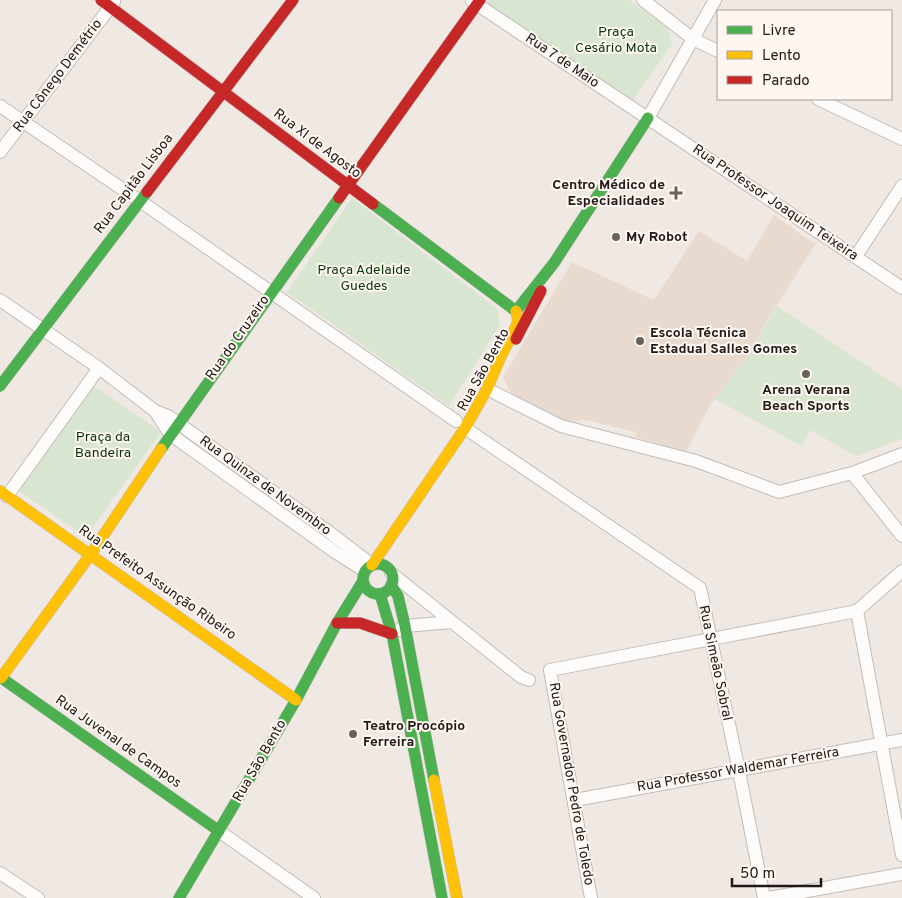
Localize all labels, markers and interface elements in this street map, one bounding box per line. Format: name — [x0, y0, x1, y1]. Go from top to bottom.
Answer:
legend — [717, 10, 892, 100]
street label: Rua Cônego Demétrio — [10, 16, 106, 136]
text: Livre — [762, 22, 796, 41]
park label: Praça Cesário Mota — [575, 24, 657, 57]
street label: Rua 7 de Maio — [522, 30, 602, 92]
text: Lento — [762, 47, 801, 66]
text: Parado — [762, 72, 810, 91]
street label: Rua XI de Agosto — [270, 105, 364, 183]
street label: Rua Capitão Lisboa — [91, 131, 177, 237]
street label: Rua Professor Joaquim Teixeira — [689, 141, 861, 265]
place label: Centro Médico de Especialidades — [552, 177, 665, 210]
marker: Centro Médico de Especialidades — [669, 186, 683, 200]
place label: My Robot — [626, 229, 687, 246]
marker: My Robot — [610, 231, 622, 243]
park label: Praça Adelaide Guedes — [317, 262, 411, 295]
street label: Rua do Cruzeiro — [202, 292, 274, 384]
street label: Rua São Bento — [454, 325, 514, 414]
place label: Escola Técnica Estadual Salles Gomes — [650, 325, 797, 358]
marker: Escola Técnica Estadual Salles Gomes — [634, 335, 646, 347]
marker: Arena Verana Beach Sports — [800, 368, 812, 380]
place label: Arena Verana Beach Sports — [762, 382, 850, 415]
park label: Praça da Bandeira — [75, 429, 131, 462]
street label: Rua Quinze de Novembro — [196, 432, 334, 540]
street label: Rua Prefeito Assunção Ribeiro — [75, 522, 239, 644]
street label: Rua Simeão Sobral — [694, 604, 736, 722]
street label: Rua Governador Pedro de Toledo — [545, 681, 597, 887]
street label: Rua Juvenal de Campos — [52, 692, 184, 792]
street label: Rua São Bento — [230, 717, 291, 805]
place label: Teatro Procópio Ferreira — [363, 718, 465, 751]
marker: Teatro Procópio Ferreira — [347, 728, 359, 740]
street label: Rua Professor Waldemar Ferreira — [636, 744, 840, 796]
scale bar — [732, 856, 821, 888]
text: 50 m — [740, 865, 775, 884]

